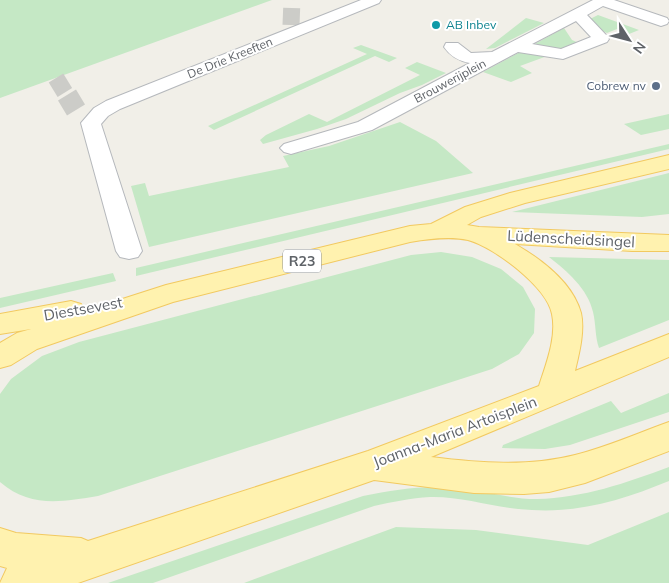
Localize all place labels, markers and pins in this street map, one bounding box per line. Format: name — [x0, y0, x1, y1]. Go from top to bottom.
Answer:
place label: AB Inbev — [446, 17, 497, 32]
marker: AB Inbev — [430, 19, 442, 31]
place label: Cobrew nv — [587, 78, 647, 93]
marker: Cobrew nv — [650, 80, 662, 92]

